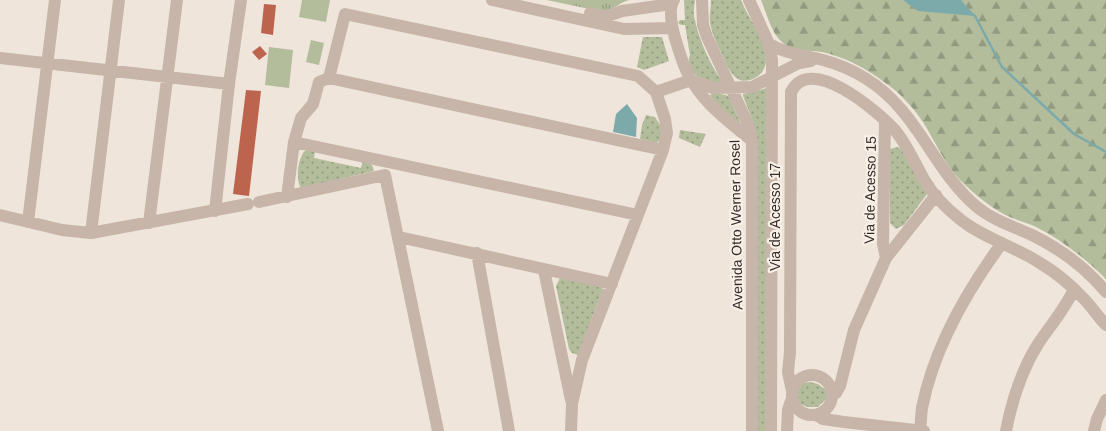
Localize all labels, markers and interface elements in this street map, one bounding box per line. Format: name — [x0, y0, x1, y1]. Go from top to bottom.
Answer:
street label: Via de Acesso 15 — [861, 136, 879, 244]
street label: Avenida Otto Werner Rosel — [727, 140, 745, 310]
street label: Via de Acesso 17 — [767, 163, 783, 271]

